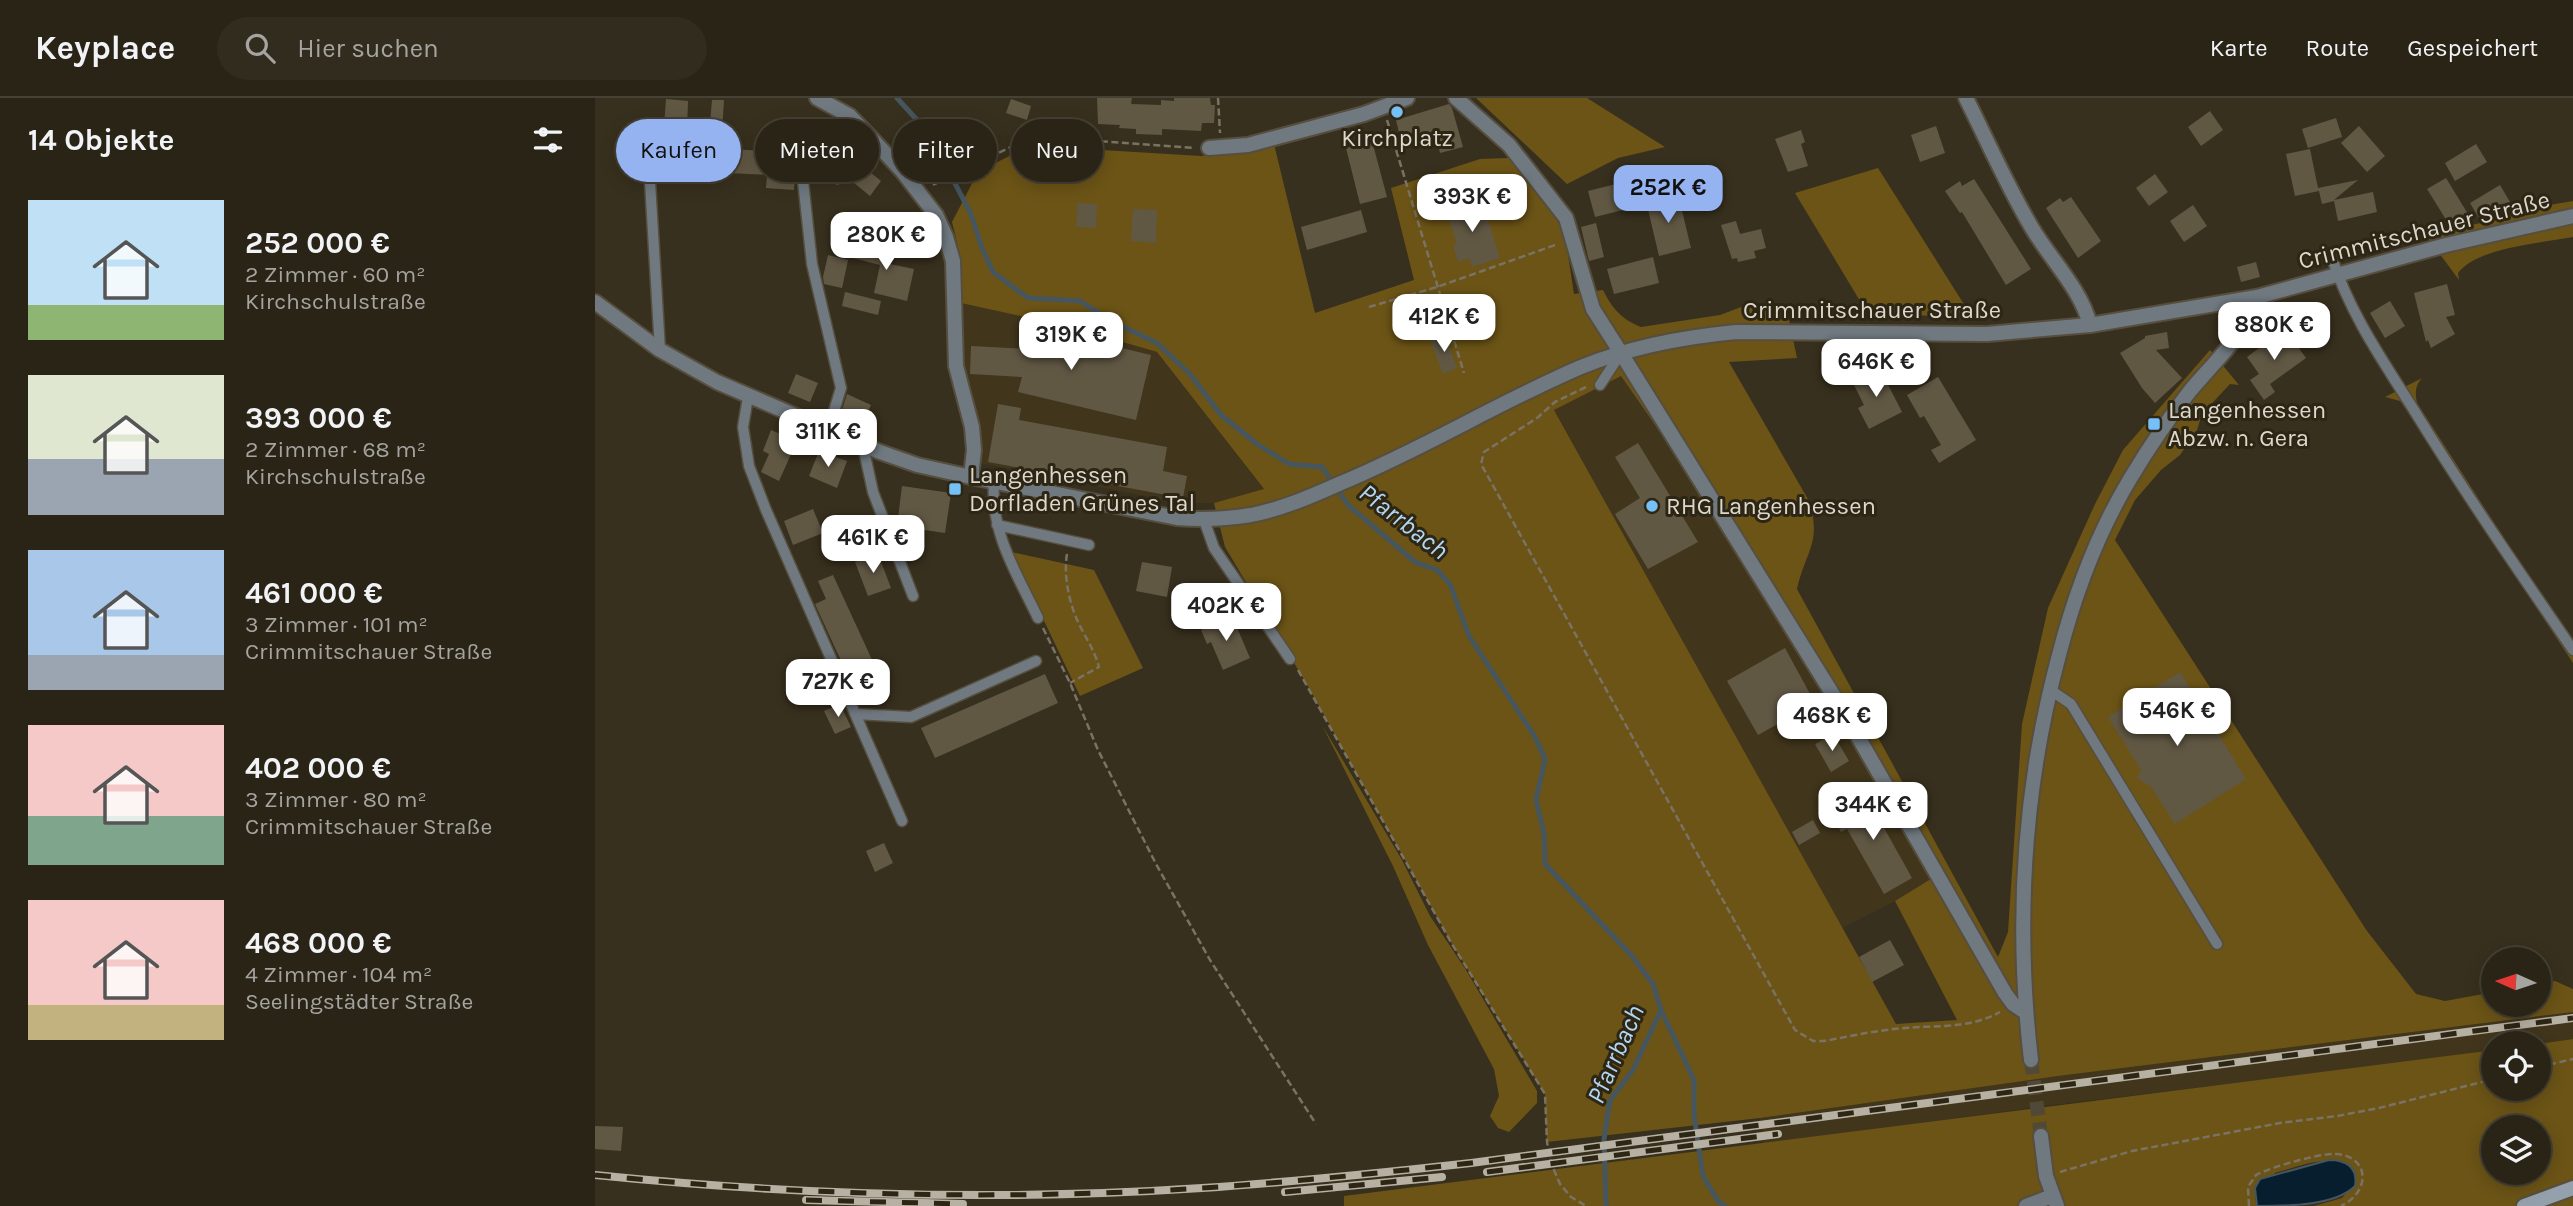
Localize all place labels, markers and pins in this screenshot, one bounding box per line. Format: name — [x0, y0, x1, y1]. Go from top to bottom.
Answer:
marker: Kirchplatz — [1389, 104, 1405, 120]
place label: Kirchplatz — [1341, 124, 1453, 152]
pin: 252K € — [1611, 166, 1725, 225]
pin: 393K € — [1415, 174, 1529, 234]
pin: 280K € — [829, 212, 943, 272]
pin: 412K € — [1387, 294, 1501, 354]
pin: 880K € — [2217, 302, 2331, 362]
pin: 319K € — [1014, 313, 1128, 372]
pin: 646K € — [1819, 340, 1933, 399]
place label: Langenhessen Abzw. n. Gera — [2168, 396, 2326, 452]
pin: 311K € — [771, 410, 885, 469]
marker: Langenhessen Abzw. n. Gera — [2146, 416, 2162, 432]
place label: Langenhessen Dorfladen Grünes Tal — [969, 461, 1195, 517]
marker: Langenhessen Dorfladen Grünes Tal — [947, 481, 963, 497]
place label: RHG Langenhessen — [1666, 492, 1876, 520]
marker: RHG Langenhessen — [1644, 498, 1660, 514]
pin: 461K € — [816, 516, 930, 575]
pin: 402K € — [1169, 584, 1283, 643]
pin: 727K € — [781, 660, 895, 719]
pin: 546K € — [2120, 688, 2234, 748]
pin: 468K € — [1775, 694, 1889, 753]
pin: 344K € — [1816, 782, 1930, 842]

